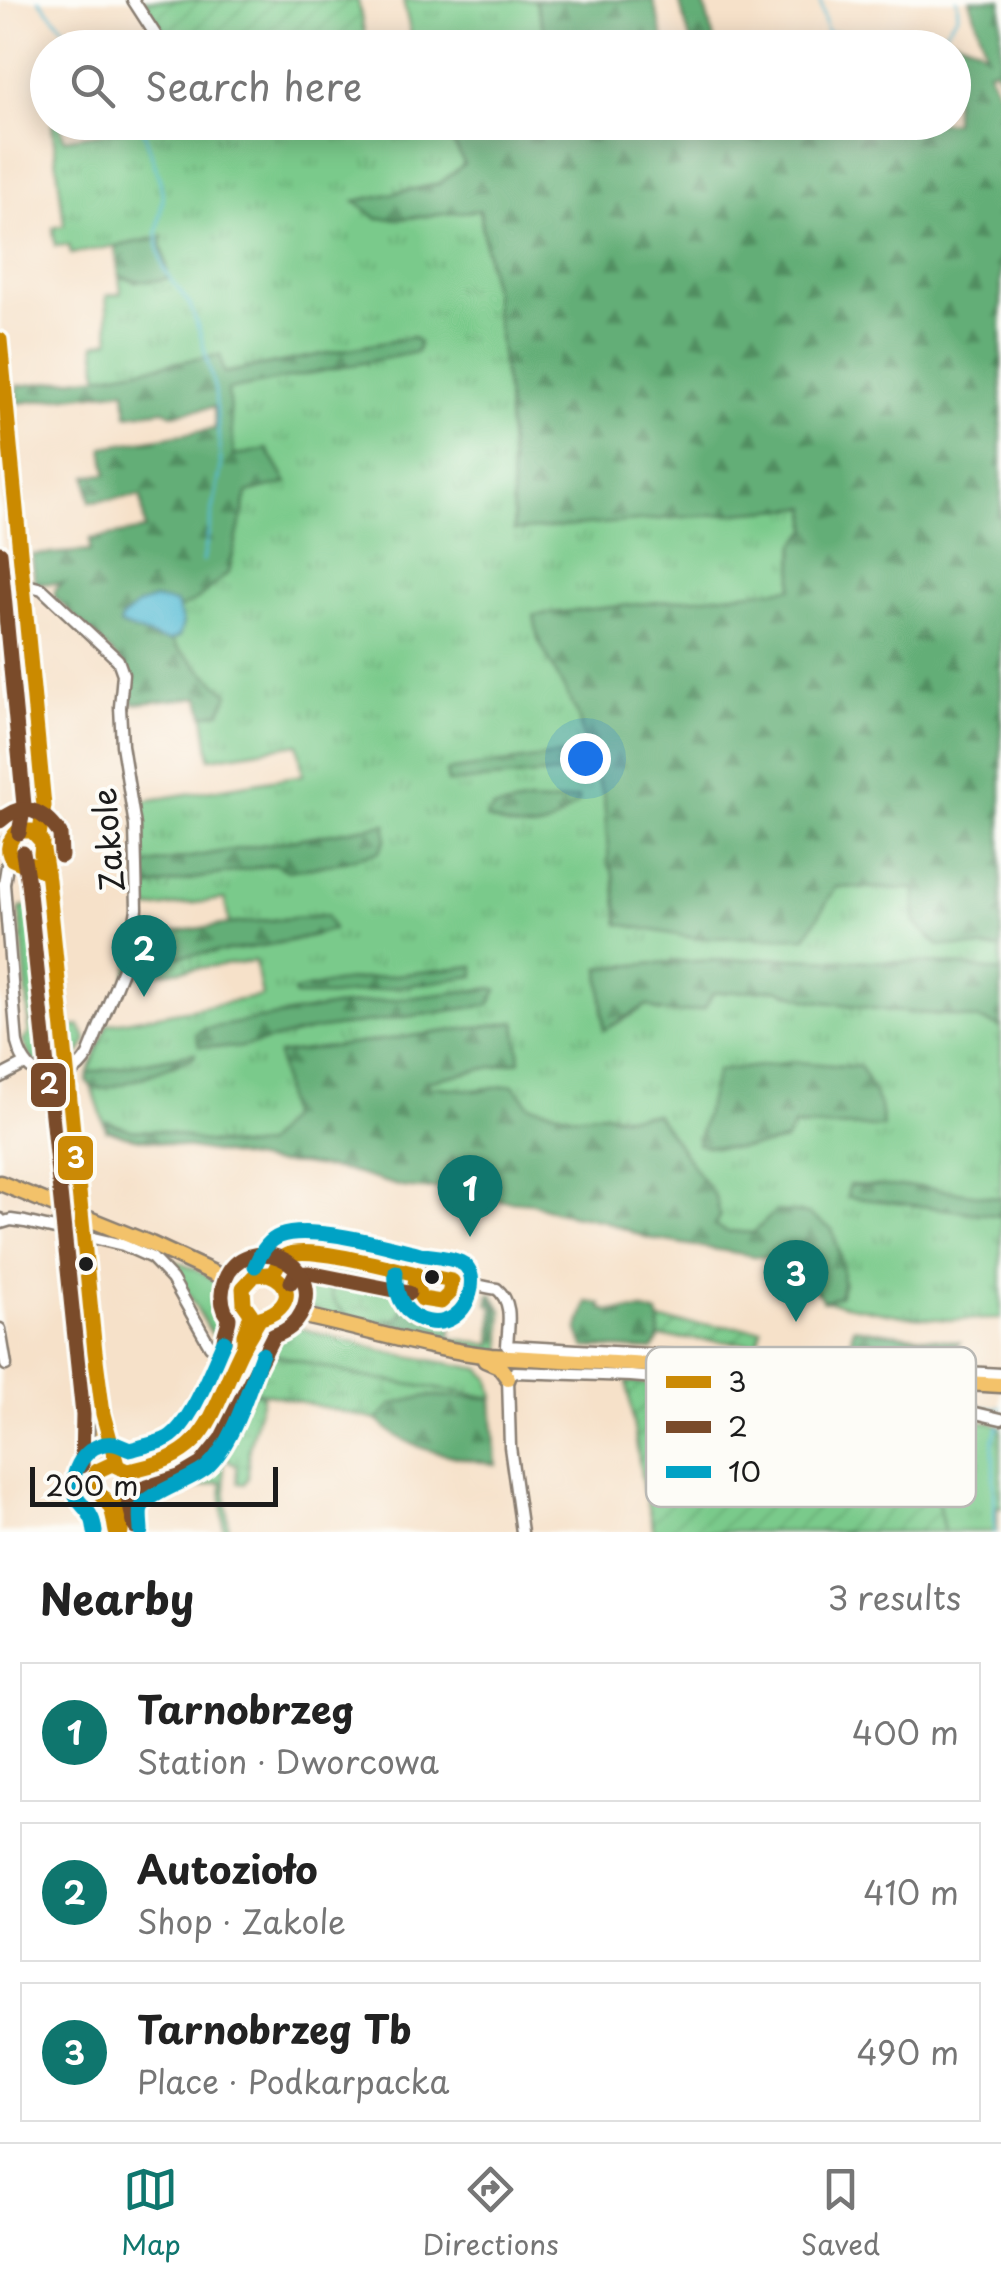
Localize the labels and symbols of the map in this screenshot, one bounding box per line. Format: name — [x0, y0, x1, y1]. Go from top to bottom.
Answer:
your location — [560, 733, 611, 784]
street label: Zakole — [79, 786, 135, 894]
pin: 2 — [112, 914, 176, 997]
line badge: 2 — [29, 1061, 68, 1109]
text: 2 — [39, 1061, 59, 1104]
line badge: 3 — [56, 1134, 95, 1182]
text: 3 — [67, 1135, 85, 1178]
pin: 1 — [438, 1154, 502, 1237]
pin: 3 — [764, 1240, 828, 1322]
unlabelled marker — [76, 1254, 96, 1274]
unlabelled marker — [422, 1267, 442, 1287]
legend — [646, 1347, 976, 1507]
text: 3 — [728, 1359, 746, 1402]
text: 2 — [728, 1404, 748, 1447]
text: 10 — [728, 1449, 761, 1492]
scale bar — [30, 1462, 278, 1506]

